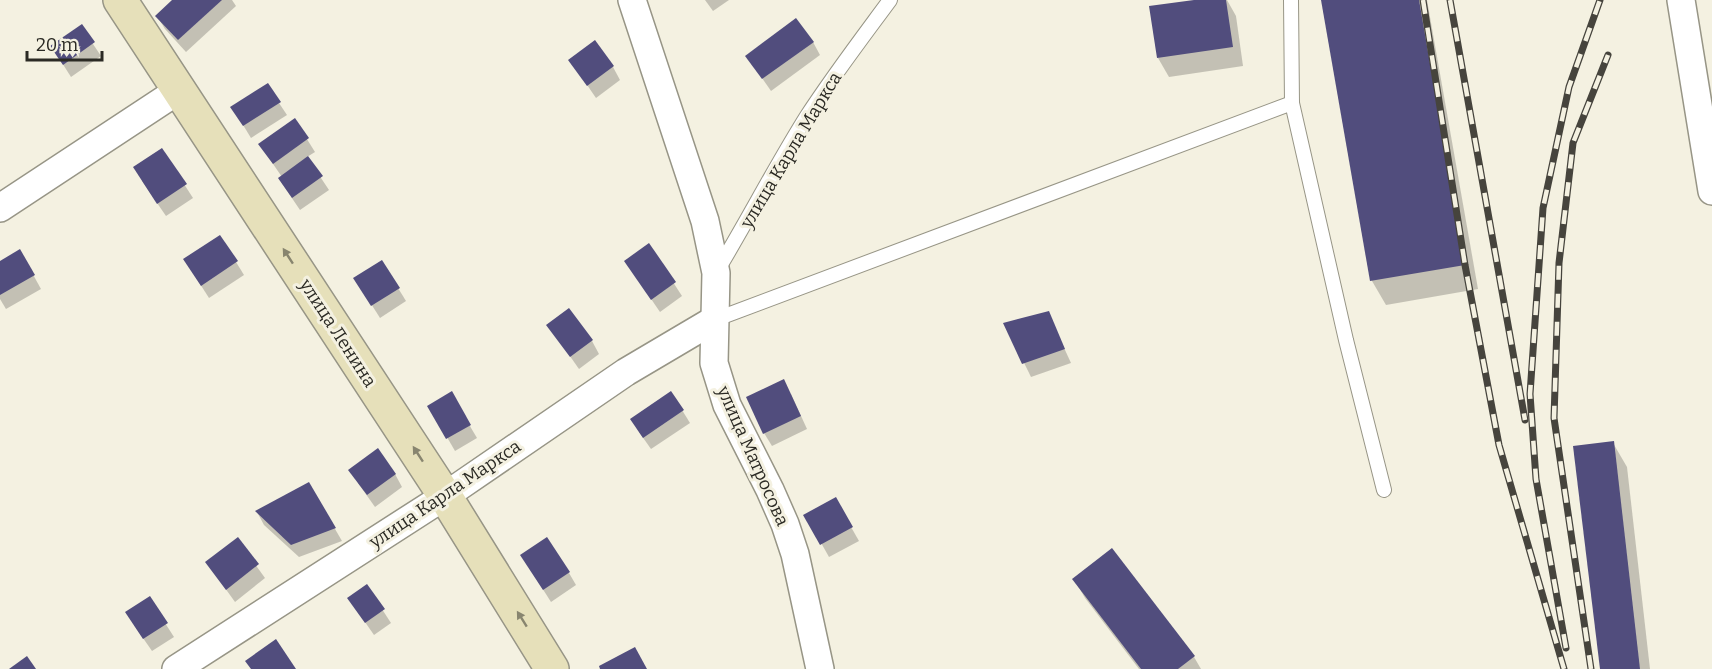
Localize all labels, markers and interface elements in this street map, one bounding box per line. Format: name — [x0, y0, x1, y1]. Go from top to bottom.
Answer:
scale bar — [27, 24, 102, 62]
text: 20 m — [36, 34, 78, 56]
street label: улица Карла Маркса — [735, 68, 846, 233]
one-way arrow — [283, 248, 294, 264]
street label: улица Ленина — [294, 274, 381, 391]
street label: улица Матросова — [712, 382, 794, 530]
street label: улица Карла Маркса — [364, 435, 525, 553]
one-way arrow — [413, 446, 424, 462]
one-way arrow — [516, 611, 527, 627]

